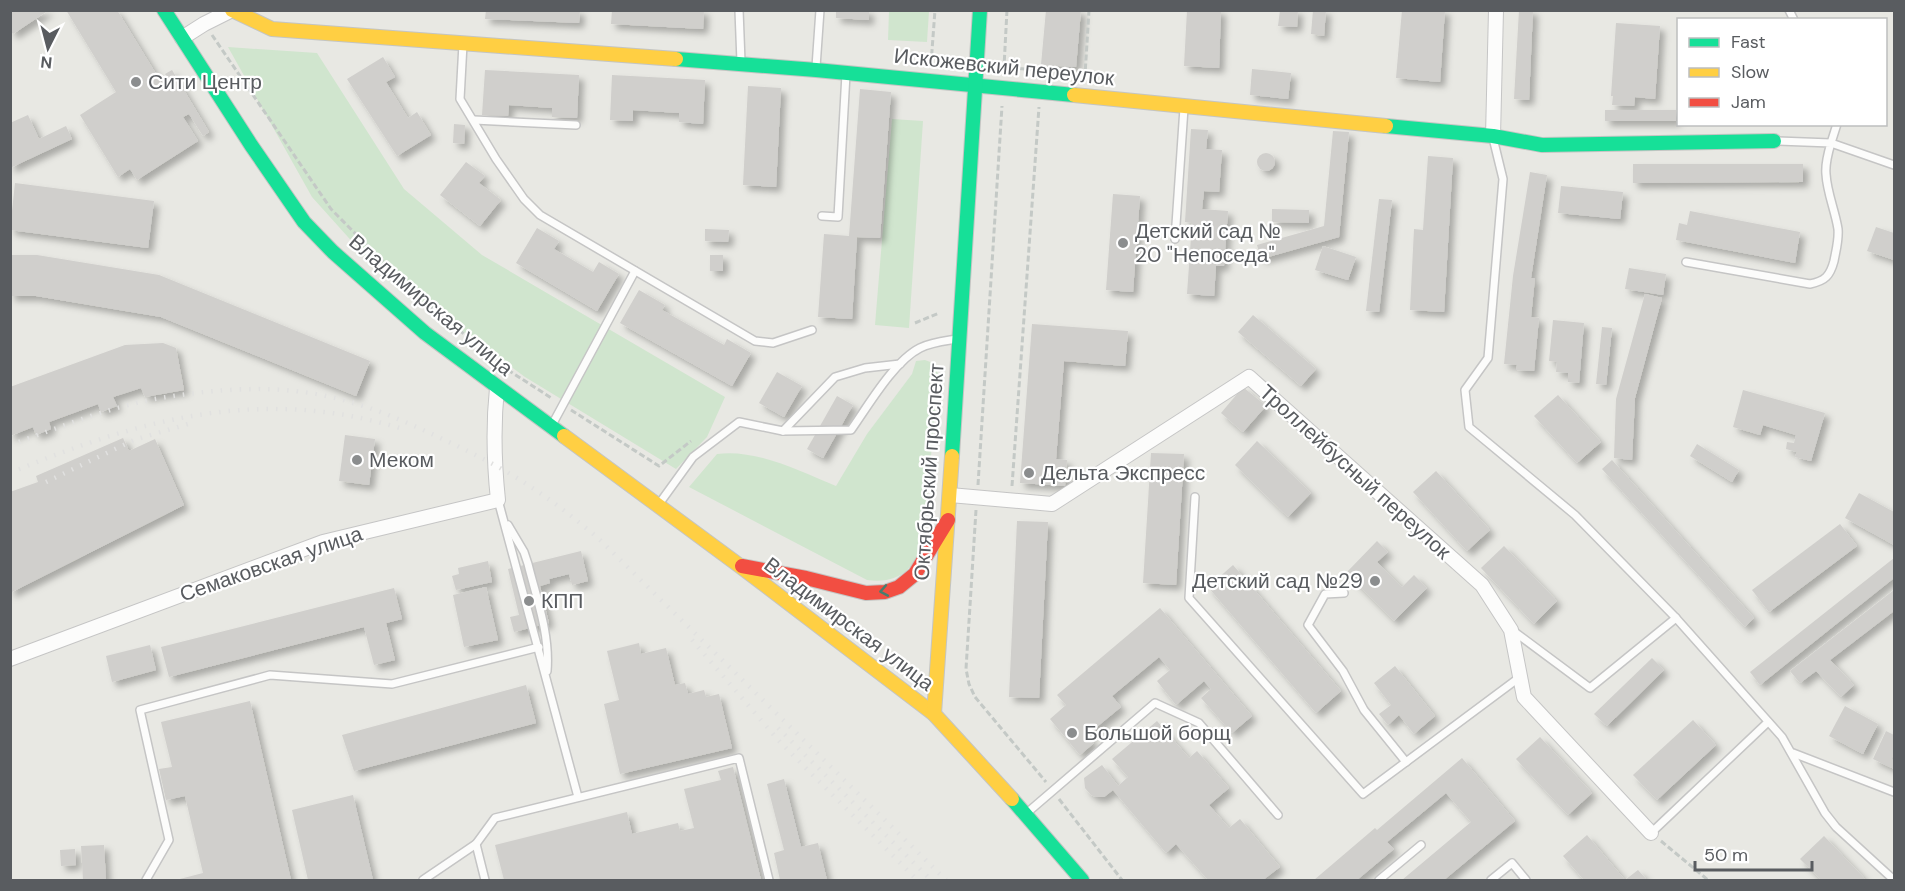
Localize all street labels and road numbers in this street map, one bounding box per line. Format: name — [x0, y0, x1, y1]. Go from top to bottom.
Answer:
street label: Искожевский переулок — [892, 42, 1116, 93]
street label: Владимирская улица — [343, 228, 519, 382]
street label: Октябрьский проспект — [907, 362, 951, 581]
street label: Троллейбусный переулок — [1253, 378, 1457, 566]
street label: Семаковская улица — [176, 519, 366, 608]
street label: Владимирская улица — [758, 551, 940, 697]

